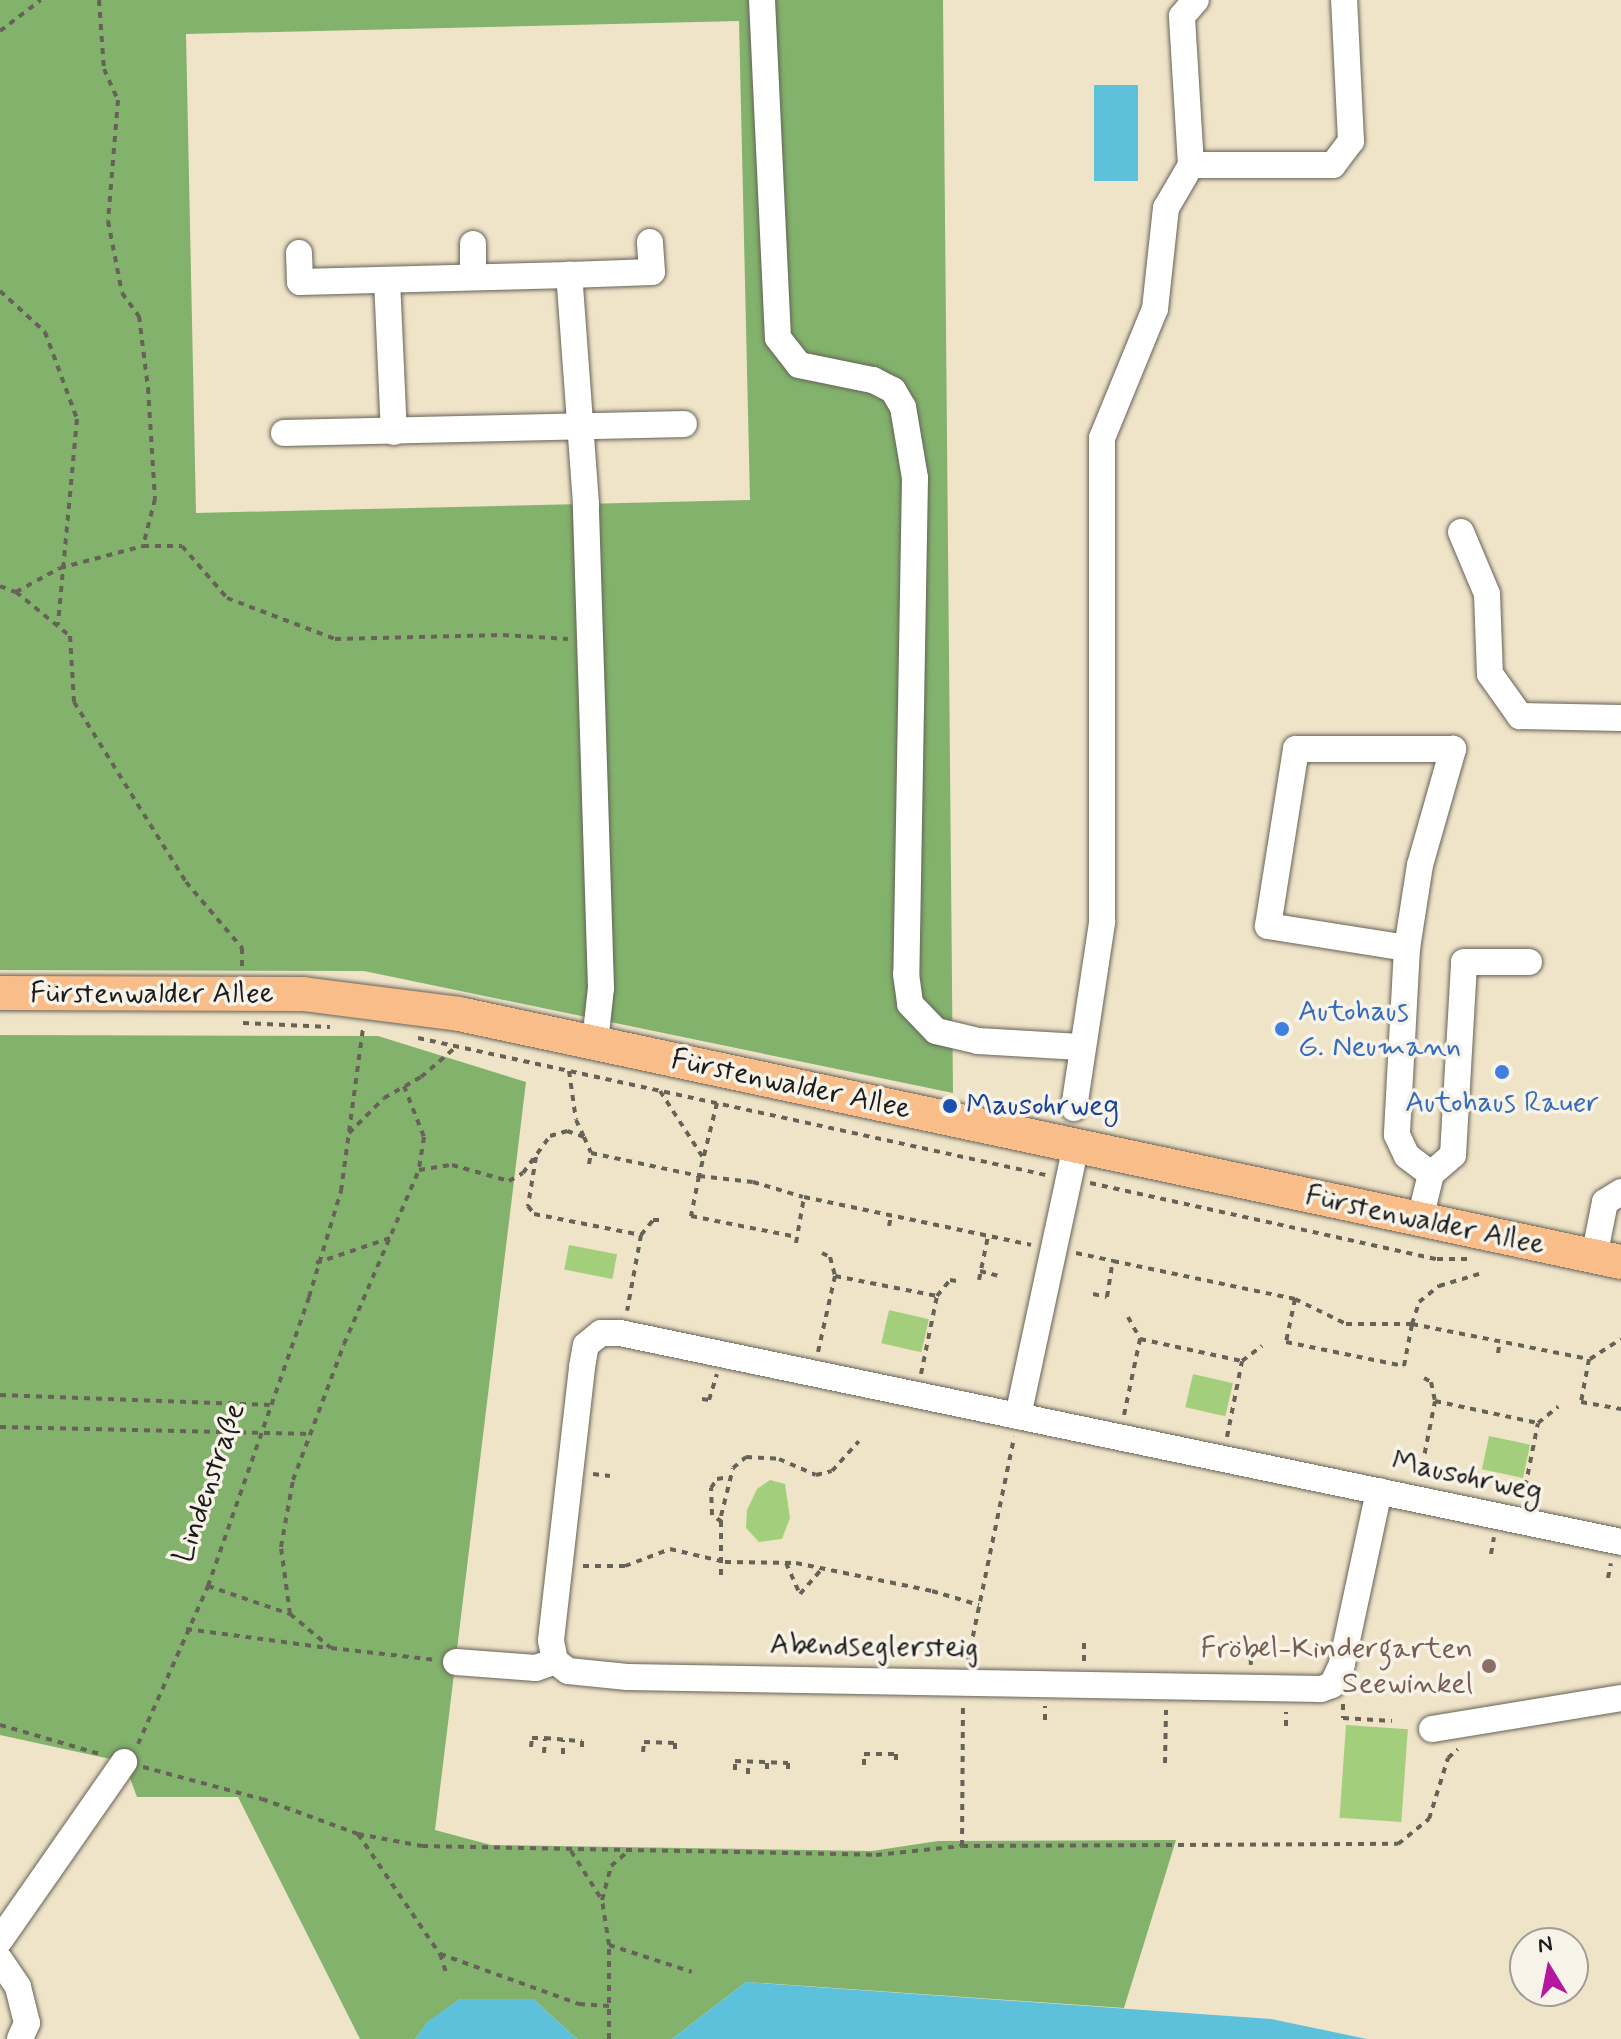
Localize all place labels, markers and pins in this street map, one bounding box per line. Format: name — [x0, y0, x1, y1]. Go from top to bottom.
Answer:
place label: Autohaus G. Neumann — [1298, 994, 1461, 1064]
marker: Autohaus G. Neumann — [1273, 1020, 1291, 1038]
marker: Autohaus Rauer — [1493, 1063, 1511, 1081]
place label: Autohaus Rauer — [1407, 1085, 1597, 1121]
place label: Mausohrweg — [966, 1088, 1119, 1124]
marker: Mausohrweg — [941, 1097, 959, 1115]
place label: Fröbel-Kindergarten Seewinkel — [1201, 1631, 1473, 1702]
marker: Fröbel-Kindergarten Seewinkel — [1480, 1657, 1498, 1675]

